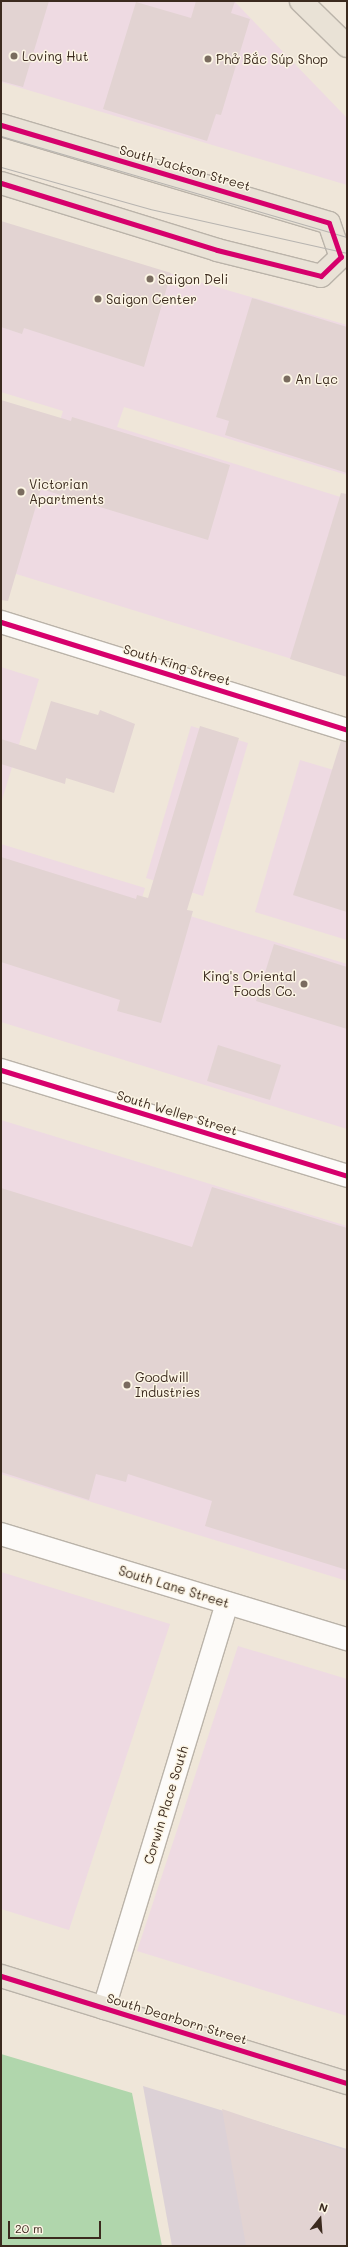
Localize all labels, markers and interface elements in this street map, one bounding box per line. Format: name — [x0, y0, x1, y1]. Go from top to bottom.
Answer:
place label: Loving Hut — [22, 48, 88, 64]
marker: Loving Hut — [9, 51, 19, 61]
place label: Phở Bắc Súp Shop — [216, 51, 328, 67]
marker: Phở Bắc Súp Shop — [203, 54, 213, 64]
street label: South Jackson Street — [118, 142, 252, 194]
place label: Saigon Deli — [158, 271, 228, 287]
marker: Saigon Deli — [145, 274, 155, 284]
place label: Saigon Center — [106, 291, 197, 307]
marker: Saigon Center — [93, 294, 103, 304]
place label: An Lạc — [295, 371, 338, 387]
marker: An Lạc — [282, 374, 292, 384]
place label: Victorian Apartments — [29, 477, 104, 508]
marker: Victorian Apartments — [16, 487, 26, 497]
street label: South King Street — [121, 641, 233, 689]
place label: King's Oriental Foods Co. — [203, 969, 296, 1000]
marker: King's Oriental Foods Co. — [299, 979, 309, 989]
street label: South Weller Street — [115, 1087, 239, 1139]
place label: Goodwill Industries — [135, 1370, 200, 1401]
marker: Goodwill Industries — [122, 1380, 132, 1390]
street label: South Lane Street — [117, 1563, 231, 1611]
street label: Corwin Place South — [141, 1744, 191, 1866]
street label: South Dearborn Street — [105, 1990, 249, 2048]
north arrow — [300, 2199, 340, 2239]
text: N — [317, 2199, 330, 2215]
scale bar — [10, 2213, 103, 2239]
text: 20 m — [15, 2220, 43, 2236]

